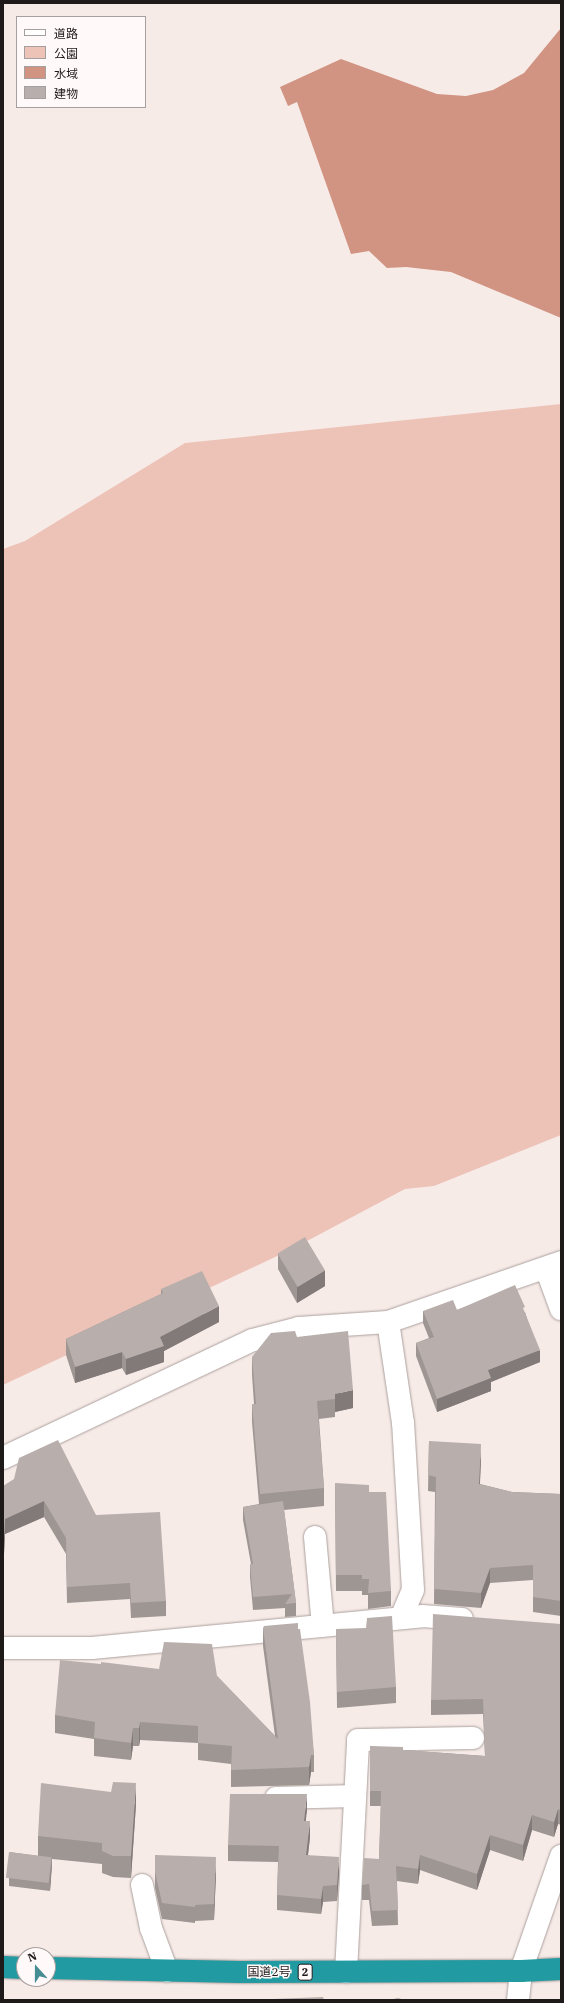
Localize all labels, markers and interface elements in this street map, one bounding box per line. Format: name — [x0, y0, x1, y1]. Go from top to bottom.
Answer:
legend — [16, 16, 146, 108]
text: 道路 — [54, 26, 78, 41]
text: 公園 — [54, 46, 78, 61]
text: 水域 — [54, 66, 78, 81]
text: 建物 — [54, 86, 78, 101]
north arrow — [16, 1947, 56, 1987]
text: N — [25, 1949, 39, 1965]
road number: 2 — [297, 1963, 313, 1981]
street label: 国道2号 — [247, 1965, 291, 1979]

